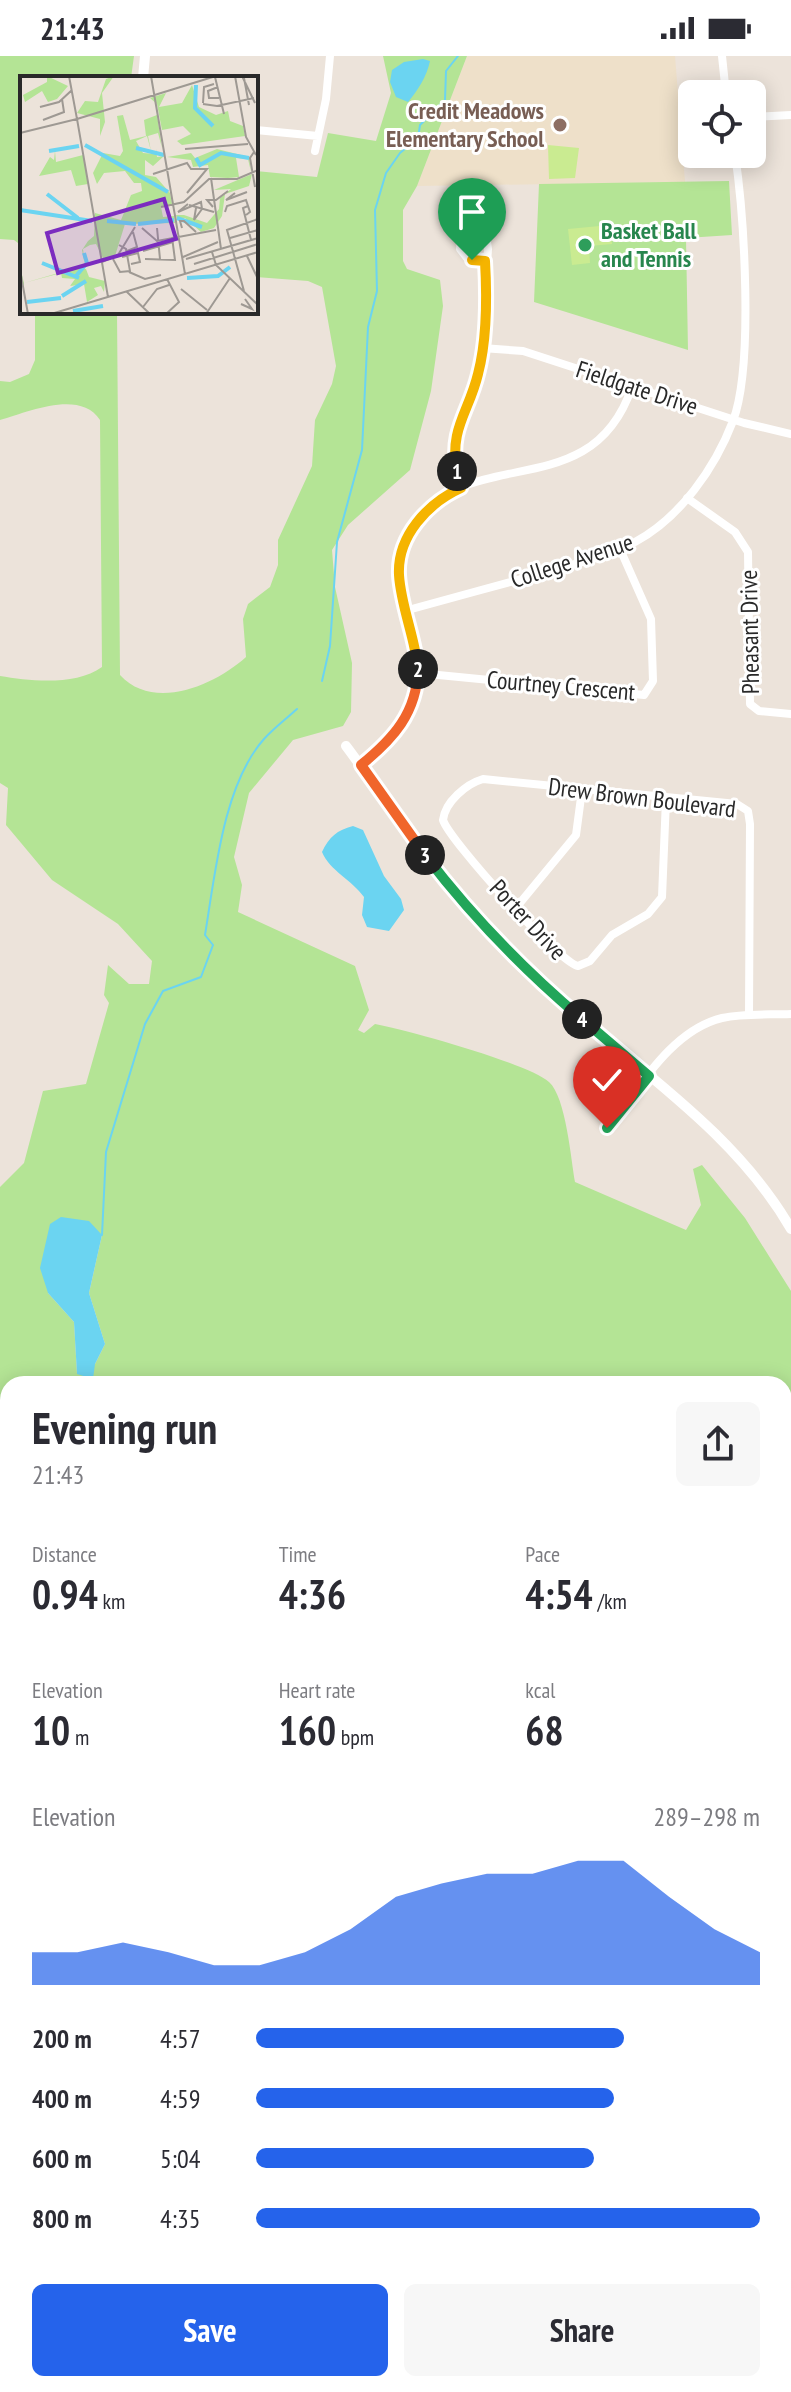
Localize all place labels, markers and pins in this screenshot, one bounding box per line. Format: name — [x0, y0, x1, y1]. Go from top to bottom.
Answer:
place label: Credit Meadows Elementary School — [386, 95, 544, 154]
marker: Credit Meadows Elementary School — [551, 116, 569, 134]
pin — [438, 178, 506, 260]
place label: Basket Ball and Tennis — [601, 215, 696, 274]
marker: Basket Ball and Tennis — [576, 236, 594, 254]
pin: 1 — [437, 451, 477, 491]
pin: 2 — [398, 649, 438, 689]
pin: 3 — [405, 835, 445, 875]
pin: 4 — [562, 999, 602, 1039]
pin — [573, 1046, 641, 1128]

